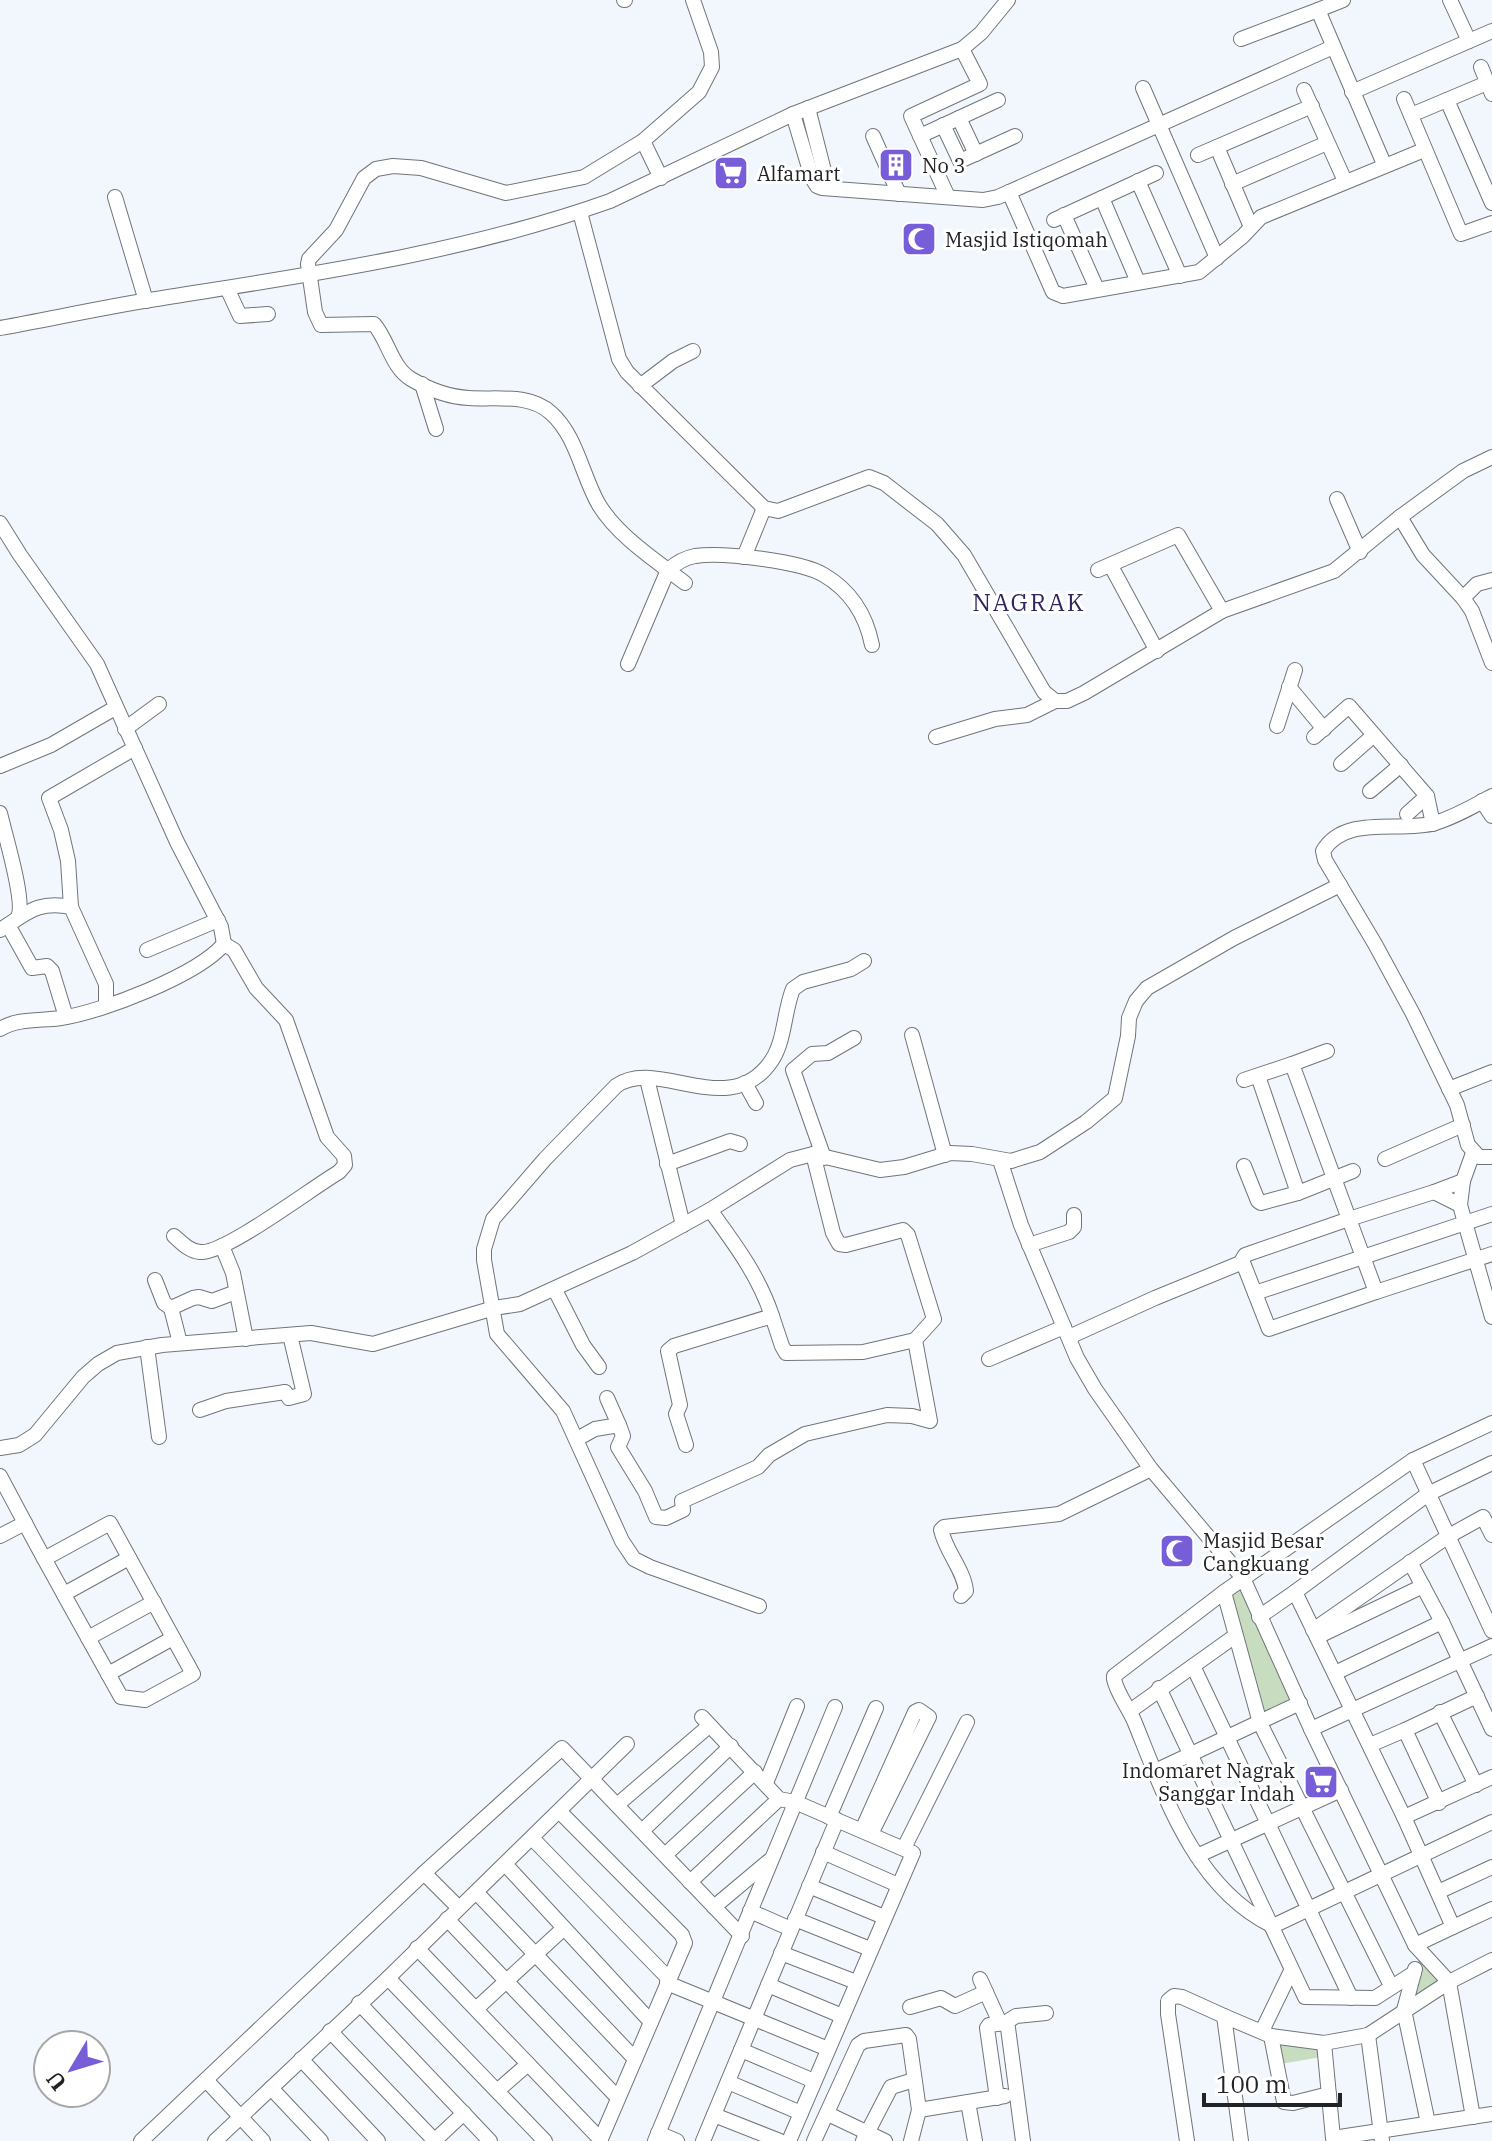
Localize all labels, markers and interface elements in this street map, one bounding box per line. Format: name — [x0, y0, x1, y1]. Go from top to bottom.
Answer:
building icon: No 3 — [877, 146, 915, 184]
place label: No 3 — [922, 152, 965, 179]
supermarket icon: Alfamart — [712, 154, 750, 192]
place label: Alfamart — [757, 160, 840, 187]
mosque icon: Masjid Istiqomah — [900, 220, 938, 258]
place label: Masjid Istiqomah — [945, 226, 1108, 253]
district label: NAGRAK — [972, 586, 1086, 618]
place label: Masjid Besar Cangkuang — [1203, 1527, 1324, 1577]
mosque icon: Masjid Besar Cangkuang — [1158, 1532, 1196, 1570]
place label: Indomaret Nagrak Sanggar Indah — [1122, 1757, 1295, 1807]
supermarket icon: Indomaret Nagrak Sanggar Indah — [1302, 1763, 1340, 1801]
north arrow — [32, 2029, 112, 2109]
scale bar — [1204, 2057, 1340, 2107]
text: U — [39, 2066, 72, 2097]
text: 100 m — [1216, 2068, 1288, 2100]

